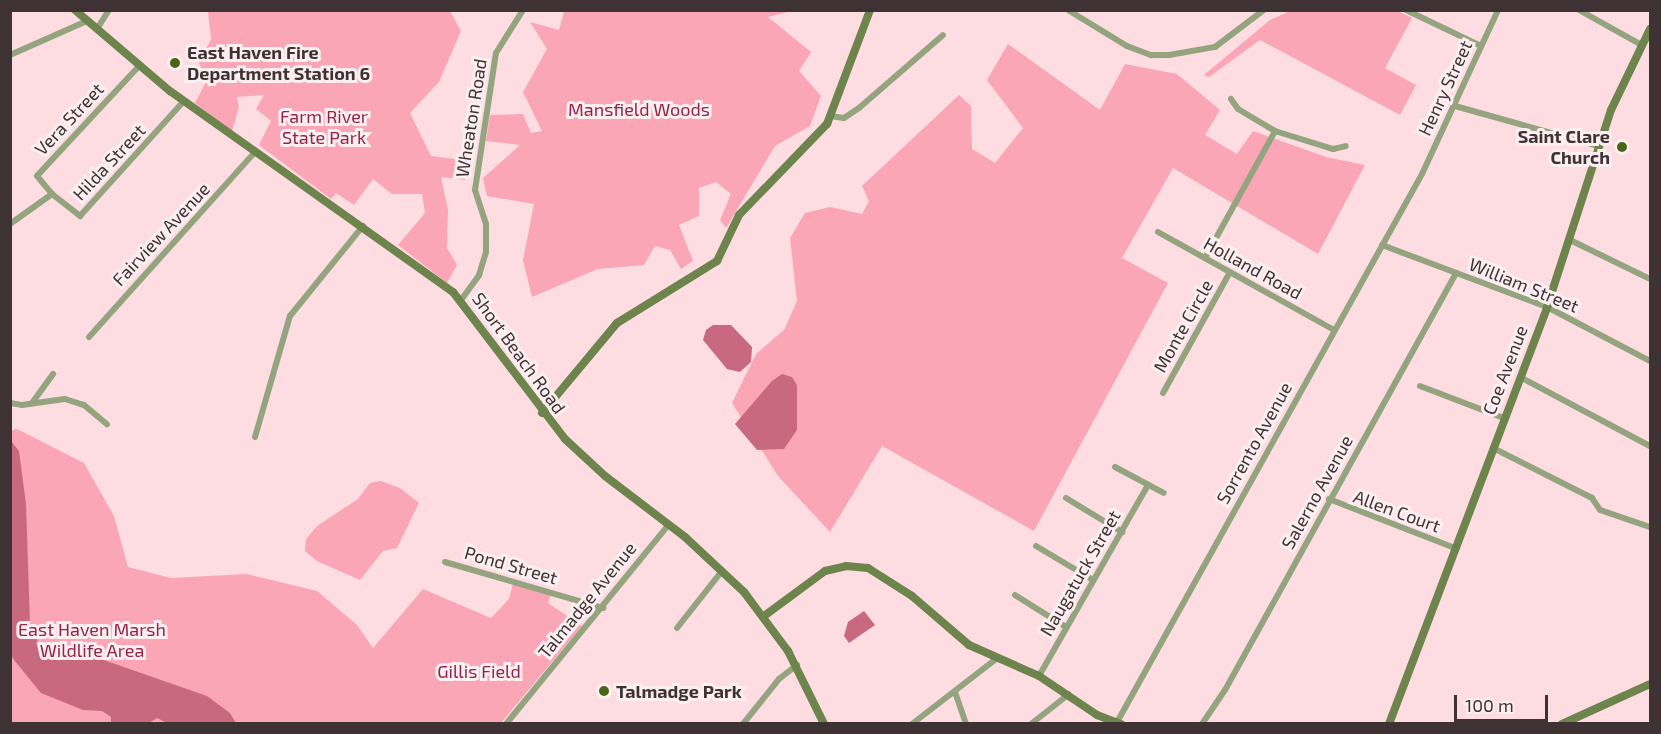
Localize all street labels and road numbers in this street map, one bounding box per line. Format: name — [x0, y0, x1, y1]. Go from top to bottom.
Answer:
street label: Henry Street — [1413, 37, 1477, 139]
street label: Wheaton Road — [451, 57, 491, 179]
street label: Vera Street — [30, 78, 108, 160]
street label: Hilda Street — [68, 120, 150, 204]
street label: Fairview Avenue — [108, 178, 214, 290]
street label: Holland Road — [1200, 232, 1306, 304]
street label: William Street — [1466, 253, 1582, 317]
street label: Monte Circle — [1149, 276, 1217, 376]
street label: Short Beach Road — [468, 288, 570, 418]
street label: Coe Avenue — [1478, 322, 1532, 418]
street label: Sorrento Avenue — [1212, 378, 1296, 508]
street label: Salerno Avenue — [1277, 431, 1357, 553]
street label: Allen Court — [1351, 485, 1443, 537]
street label: Naugatuck Street — [1035, 506, 1125, 640]
street label: Talmadge Avenue — [533, 537, 641, 663]
street label: Pond Street — [462, 541, 560, 589]

